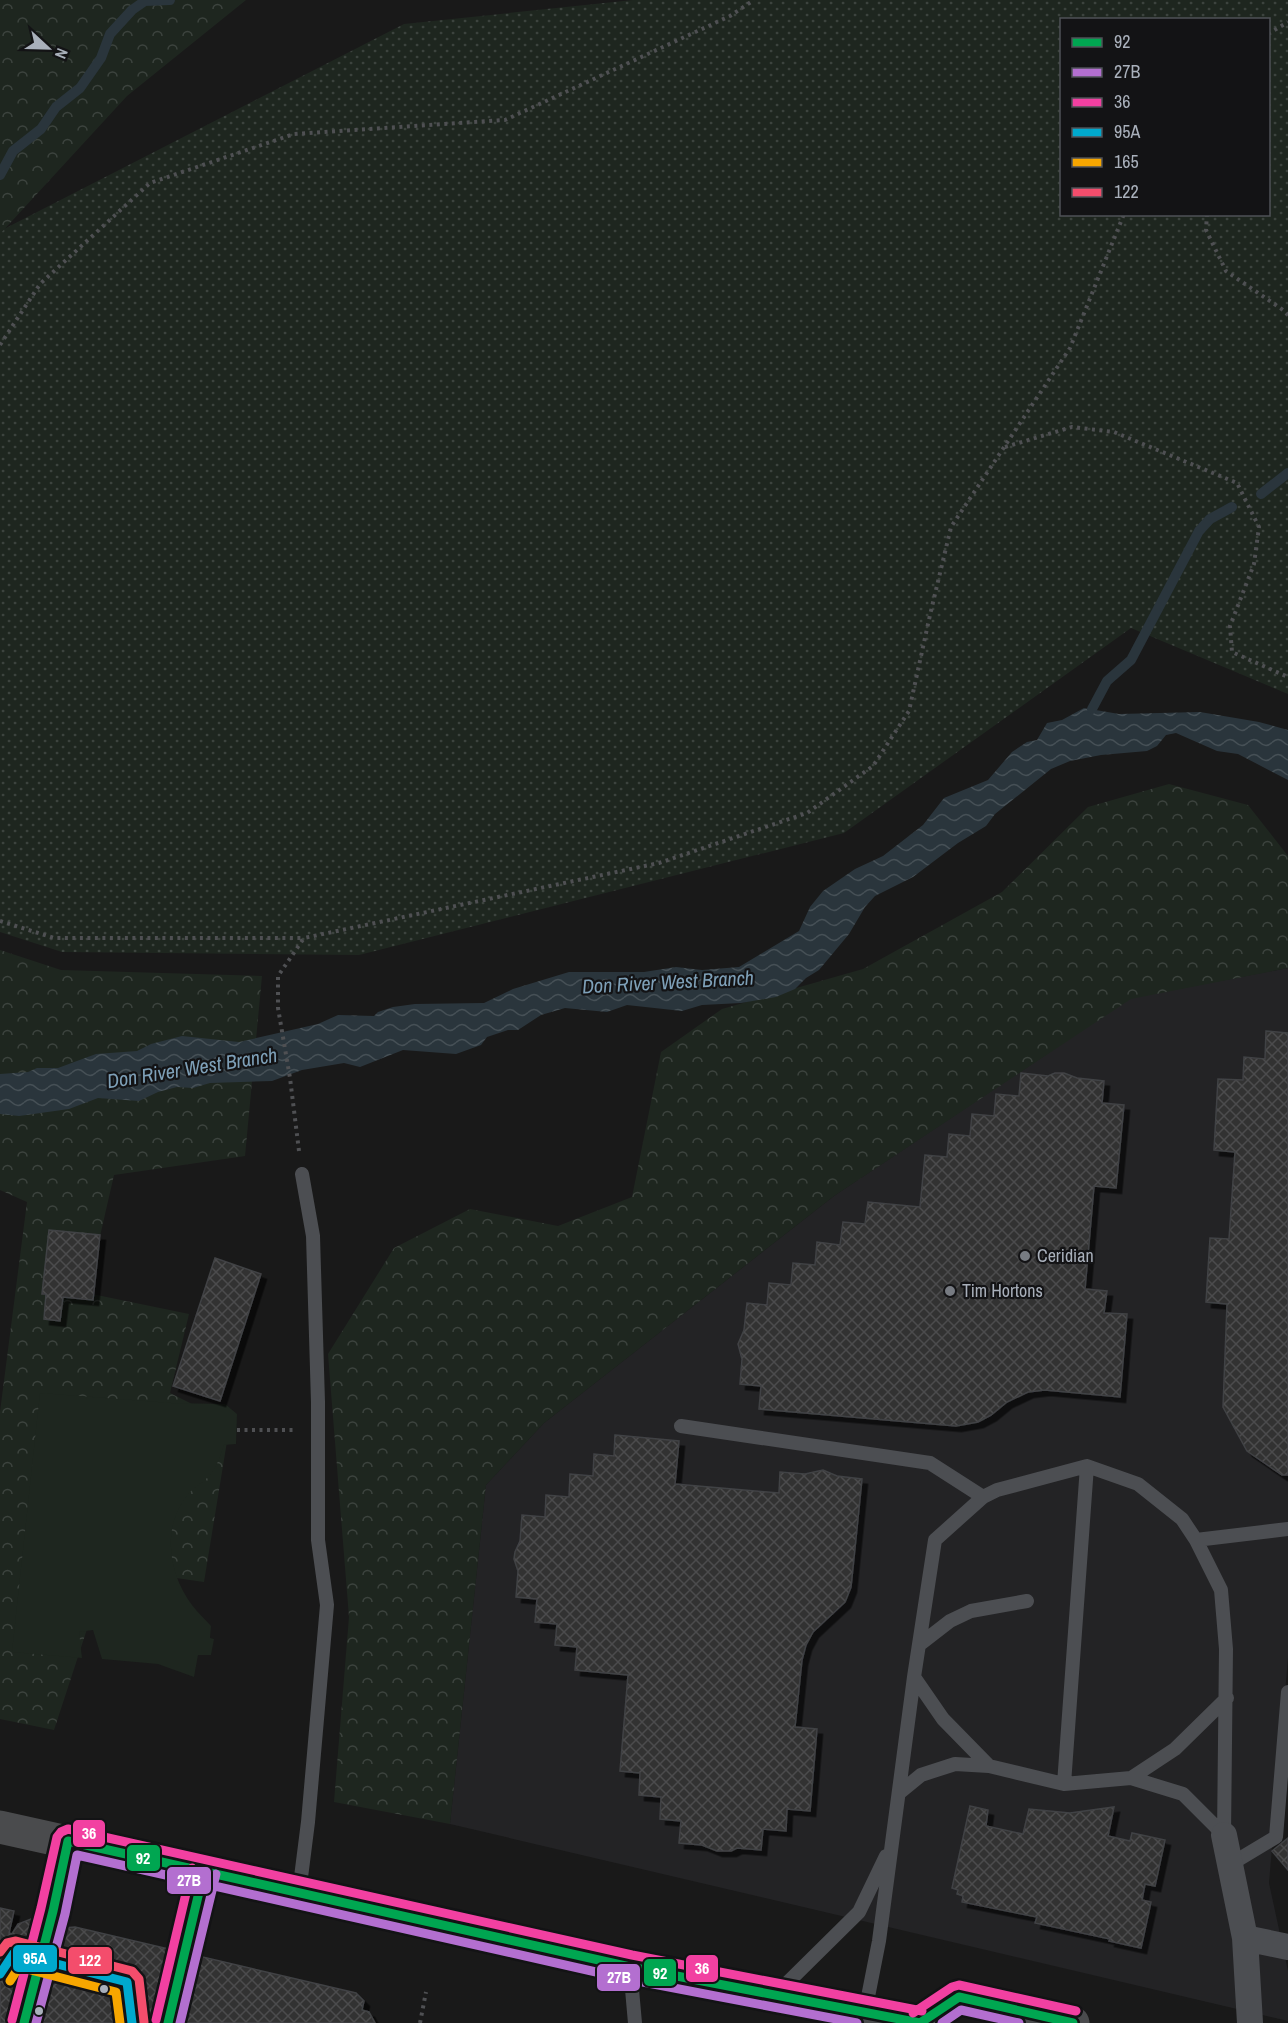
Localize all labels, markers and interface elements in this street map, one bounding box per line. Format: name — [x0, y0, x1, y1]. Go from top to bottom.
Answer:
north arrow — [18, 18, 78, 78]
legend — [1060, 18, 1270, 216]
text: 92 — [1114, 29, 1130, 54]
text: N — [50, 45, 74, 62]
text: 27B — [1114, 59, 1140, 84]
text: 36 — [1114, 89, 1130, 114]
text: 95A — [1114, 119, 1140, 144]
text: 165 — [1114, 149, 1139, 174]
text: 122 — [1114, 179, 1139, 204]
water label: Don River West Branch — [581, 964, 755, 999]
water label: Don River West Branch — [105, 1041, 279, 1094]
place label: Ceridian — [1037, 1243, 1094, 1268]
marker: Ceridian — [1018, 1249, 1032, 1263]
place label: Tim Hortons — [962, 1278, 1043, 1303]
marker: Tim Hortons — [943, 1284, 957, 1298]
line badge: 36 — [72, 1819, 106, 1848]
text: 36 — [82, 1822, 96, 1844]
line badge: 92 — [126, 1844, 161, 1872]
text: 92 — [136, 1847, 150, 1869]
line badge: 27B — [166, 1866, 212, 1895]
text: 27B — [177, 1869, 201, 1891]
line badge: 95A — [12, 1944, 58, 1973]
line badge: 122 — [67, 1946, 113, 1975]
text: 95A — [23, 1947, 48, 1969]
text: 122 — [79, 1949, 101, 1971]
line badge: 36 — [685, 1954, 719, 1983]
text: 36 — [695, 1957, 709, 1979]
line badge: 92 — [643, 1958, 677, 1987]
text: 92 — [653, 1962, 667, 1984]
line badge: 27B — [596, 1963, 641, 1992]
text: 27B — [607, 1966, 631, 1988]
unlabelled marker — [98, 1983, 110, 1995]
unlabelled marker — [33, 2005, 45, 2017]

